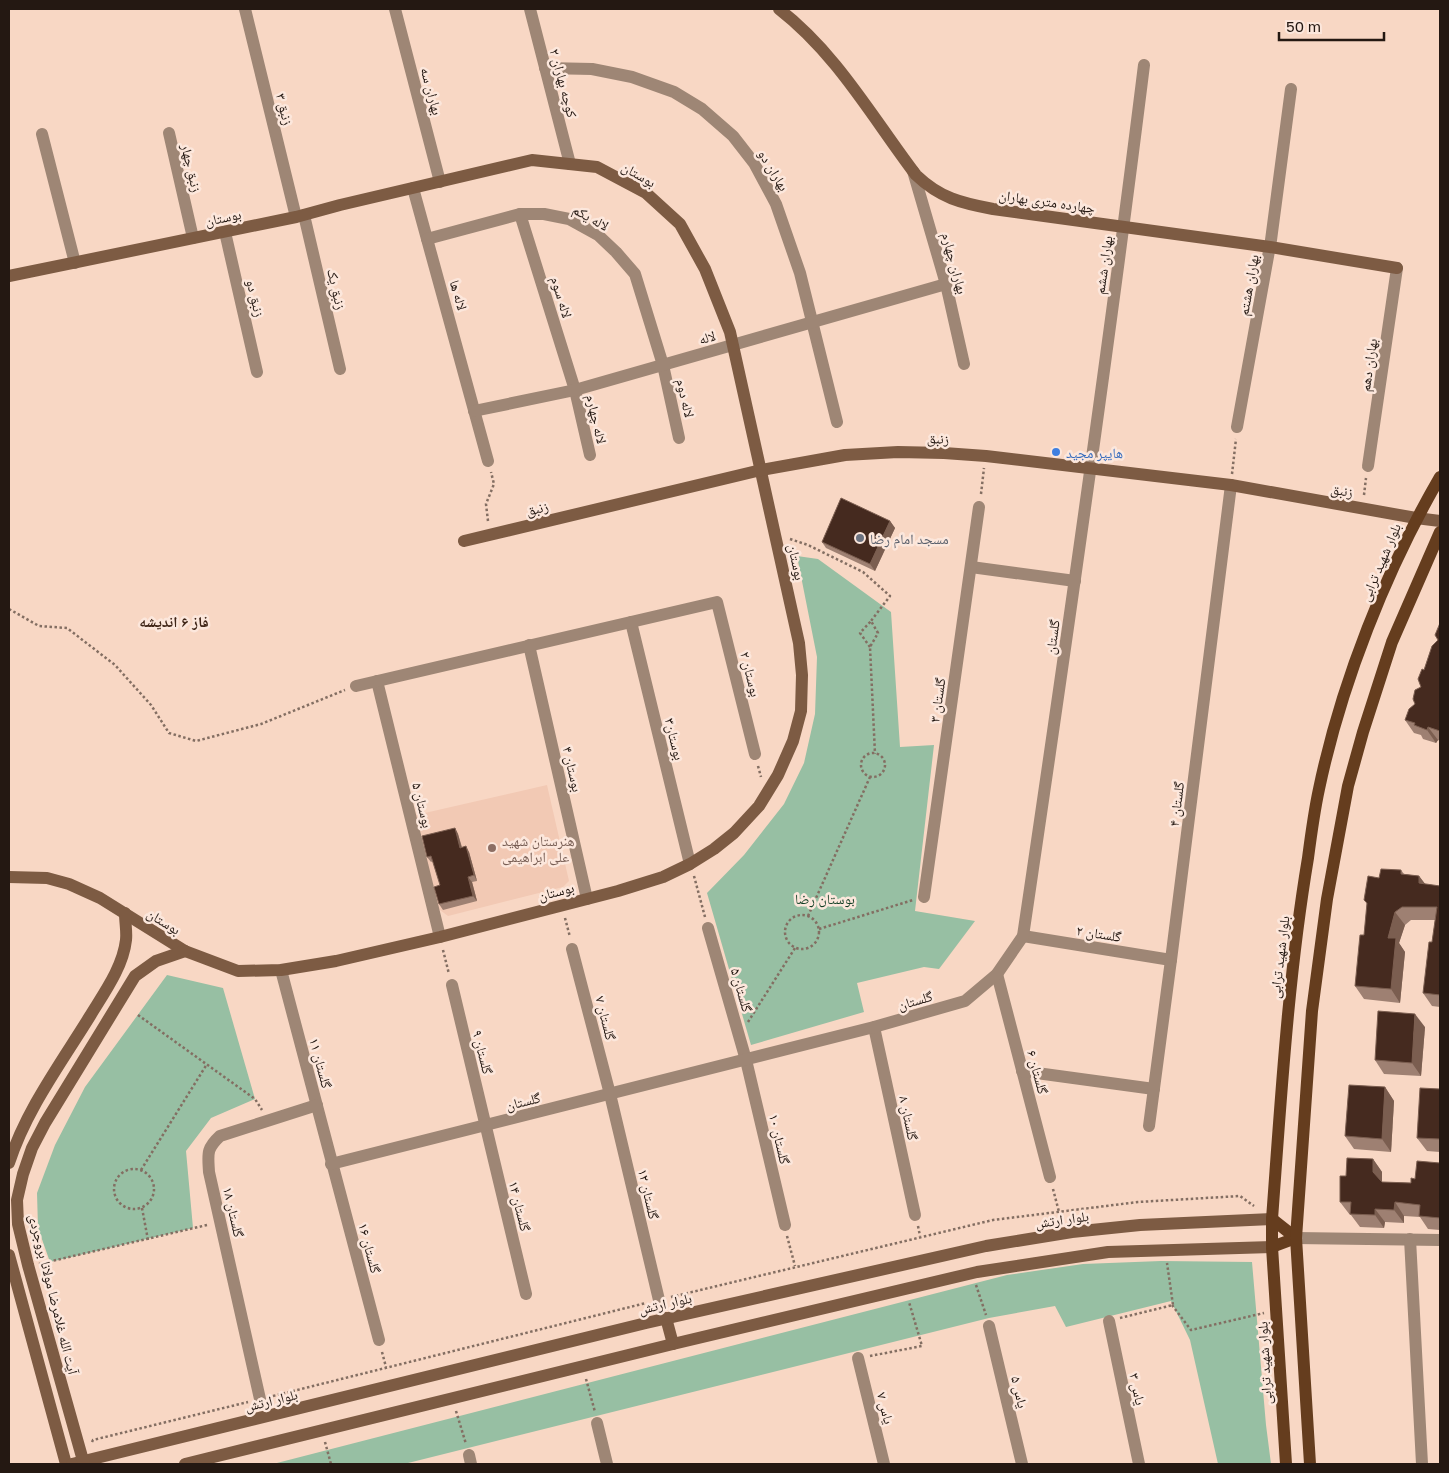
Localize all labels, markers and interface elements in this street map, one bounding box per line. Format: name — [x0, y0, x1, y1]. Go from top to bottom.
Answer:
scale bar — [1279, 10, 1384, 42]
text: 50 m — [1286, 17, 1321, 35]
street label: کوچه بهاران ۲ — [546, 47, 581, 120]
street label: بهاران سه — [417, 65, 447, 117]
street label: زنبق ۳ — [271, 91, 297, 127]
street label: زنبق چهار — [176, 141, 206, 194]
street label: بهاران دو — [754, 146, 793, 195]
street label: بوستان — [618, 158, 659, 191]
street label: چهارده متری بهاران — [998, 186, 1096, 217]
street label: لاله یکم — [569, 200, 612, 236]
street label: بوستان — [203, 205, 243, 230]
street label: بهاران چهارم — [937, 230, 971, 296]
street label: بهاران ششم — [1090, 234, 1118, 296]
street label: بهاران هشتم — [1234, 253, 1264, 317]
street label: زنبق یک — [322, 267, 350, 312]
street label: لاله سوم — [546, 274, 576, 320]
street label: زنبق دو — [241, 277, 269, 319]
street label: لاله ها — [447, 278, 471, 312]
street label: لاله — [697, 327, 717, 347]
street label: بهاران دهم — [1356, 337, 1382, 393]
street label: لاله دوم — [671, 377, 699, 419]
street label: لاله چهارم — [581, 393, 611, 446]
street label: زنبق — [926, 429, 949, 449]
place label: هایپر مجید — [1066, 444, 1123, 462]
marker: هایپر مجید — [1050, 446, 1062, 458]
street label: زنبق — [1329, 480, 1354, 502]
street label: زنبق — [524, 497, 550, 521]
street label: بلوار شهید ترابی — [1356, 520, 1405, 604]
place label: مسجد امام رضا — [870, 530, 949, 549]
marker: مسجد امام رضا — [854, 532, 866, 544]
street label: بوستان — [784, 542, 809, 582]
district label: فاز ۶ اندیشه — [139, 612, 209, 630]
street label: گلستان — [1041, 618, 1064, 656]
street label: بوستان ۲ — [736, 650, 765, 699]
street label: گلستان ۳ — [925, 676, 950, 724]
street label: بوستان۳ — [661, 716, 688, 762]
street label: بوستان ۴ — [559, 745, 587, 794]
street label: گلستان ۴ — [1165, 780, 1188, 828]
street label: بوستان ۵ — [408, 781, 437, 830]
place label: هنرستان شهید علی ابراهیمی — [502, 832, 575, 866]
marker: هنرستان شهید علی ابراهیمی — [486, 842, 498, 854]
street label: بوستان — [536, 878, 576, 905]
park label: بوستان رضا — [795, 890, 855, 908]
street label: بوستان — [144, 904, 184, 939]
street label: بلوار شهید ترابی — [1266, 915, 1294, 999]
street label: گلستان ۲ — [1075, 921, 1123, 946]
street label: گلستان ۵ — [727, 966, 756, 1014]
street label: گلستان — [896, 987, 935, 1014]
street label: گلستان ۷ — [591, 994, 620, 1042]
street label: گلستان ۹ — [468, 1028, 497, 1076]
street label: گلستان ۱۱ — [305, 1036, 336, 1090]
street label: گلستان ۶ — [1023, 1048, 1052, 1096]
street label: گلستان — [504, 1088, 543, 1114]
street label: گلستان ۸ — [895, 1094, 922, 1142]
street label: گلستان ۱۰ — [765, 1112, 794, 1166]
street label: گلستان ۱۲ — [634, 1167, 663, 1221]
street label: گلستان ۱۴ — [505, 1179, 535, 1233]
street label: گلستان ۱۸ — [219, 1185, 248, 1239]
street label: بلوار ارتش — [1034, 1207, 1090, 1232]
street label: آیت الله غلامرضا مولانا بروجردی — [25, 1212, 82, 1377]
street label: گلستان ۱۶ — [354, 1221, 385, 1275]
street label: بلوار ارتش — [637, 1289, 694, 1318]
street label: بلوار شهید ترابی — [1253, 1321, 1276, 1405]
street label: یاس ۳ — [1125, 1371, 1150, 1407]
street label: یاس ۵ — [1007, 1374, 1032, 1410]
street label: بلوار ارتش — [243, 1385, 300, 1416]
street label: یاس ۷ — [873, 1390, 898, 1426]

